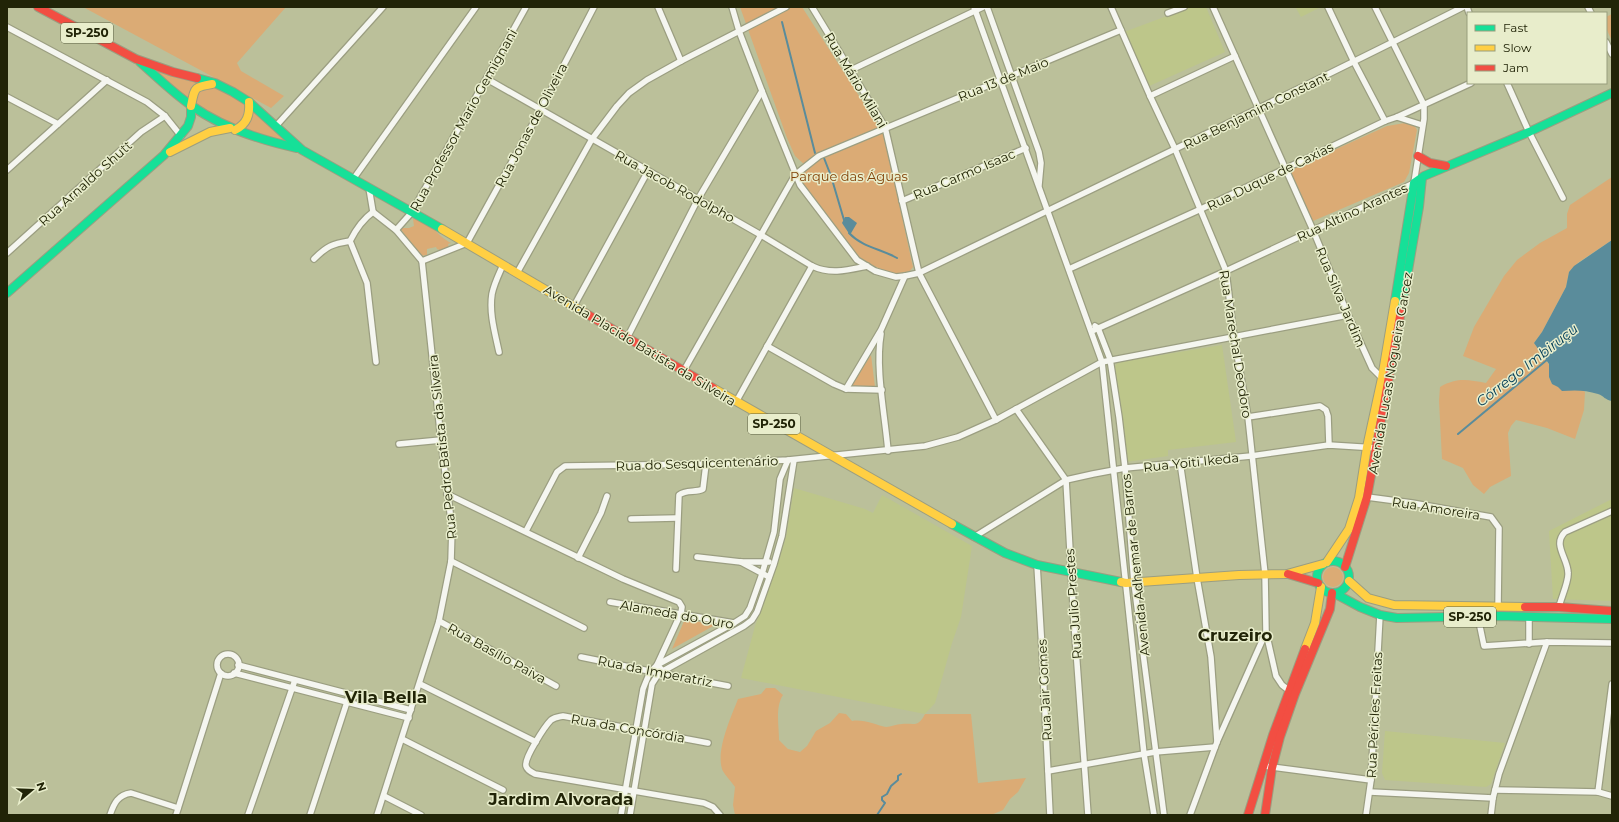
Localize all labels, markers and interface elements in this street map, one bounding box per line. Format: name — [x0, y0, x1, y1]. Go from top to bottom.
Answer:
legend — [1467, 12, 1607, 84]
text: Fast — [1503, 20, 1528, 35]
road number: SP-250 — [61, 23, 113, 43]
street label: Rua Professor Mario Gemignani — [406, 26, 520, 214]
street label: Rua Mário Milani — [821, 29, 891, 131]
text: Slow — [1503, 40, 1532, 55]
street label: Rua 13 de Maio — [955, 54, 1051, 104]
street label: Rua Jonas de Oliveira — [491, 60, 571, 190]
text: Jam — [1502, 60, 1529, 75]
street label: Rua Benjamim Constant — [1180, 68, 1332, 152]
street label: Rua Arnaldo Shutt — [35, 137, 135, 229]
street label: Rua Duque de Caxias — [1204, 138, 1336, 214]
street label: Rua Carmo Isaac — [911, 145, 1017, 203]
street label: Rua Jacob Rodolpho — [612, 146, 738, 226]
park label: Parque das Águas — [790, 168, 908, 184]
street label: Rua Altino Arantes — [1294, 179, 1410, 245]
street label: Rua Silva Jardim — [1313, 244, 1369, 350]
street label: Rua Marechal Deodoro — [1216, 269, 1256, 419]
street label: Avenida Lucas Nogueira Garcez — [1364, 270, 1416, 475]
street label: Avenida Placido Batista da Silveira — [541, 281, 739, 409]
water label: Córrego Imbiruçu — [1472, 320, 1582, 410]
street label: Rua Pedro Batista da Silveira — [424, 354, 460, 540]
road number: SP-250 — [748, 414, 800, 434]
street label: Rua Yoiti Ikeda — [1142, 449, 1240, 475]
street label: Rua do Sesquicentenário — [615, 452, 779, 474]
street label: Avenida Adhemar de Barros — [1117, 473, 1153, 657]
street label: Rua Amoreira — [1391, 493, 1481, 523]
street label: Rua Julio Prestes — [1061, 548, 1085, 660]
street label: Alameda do Ouro — [619, 596, 735, 632]
road number: SP-250 — [1444, 607, 1496, 627]
street label: Rua Basílio Paiva — [445, 619, 549, 687]
district label: Cruzeiro — [1198, 625, 1272, 645]
street label: Rua Jair Gomes — [1033, 639, 1055, 741]
street label: Rua Péricles Freitas — [1363, 651, 1385, 779]
street label: Rua da Imperatriz — [596, 652, 714, 690]
district label: Vila Bella — [344, 687, 427, 707]
street label: Rua da Concórdia — [570, 710, 686, 746]
north arrow — [12, 770, 52, 810]
text: N — [33, 780, 50, 793]
district label: Jardim Alvorada — [487, 789, 634, 809]

